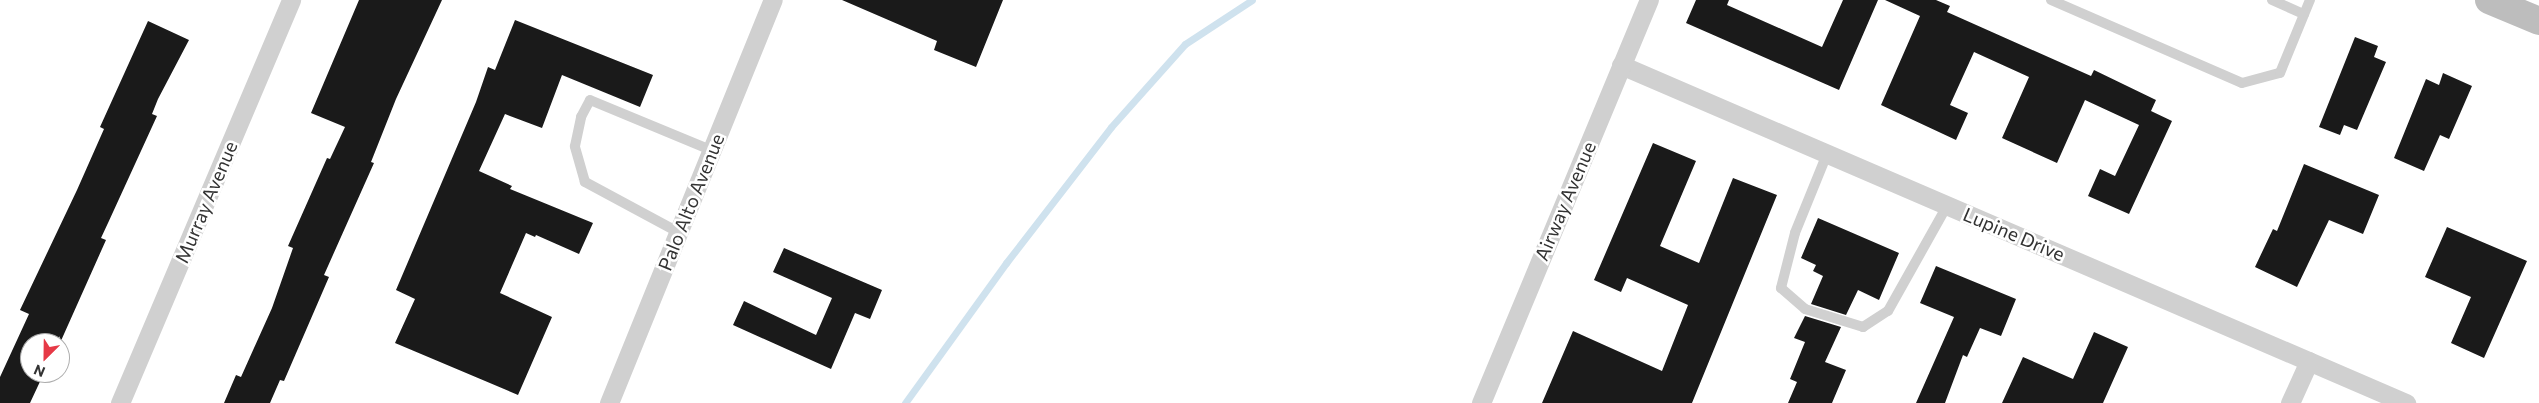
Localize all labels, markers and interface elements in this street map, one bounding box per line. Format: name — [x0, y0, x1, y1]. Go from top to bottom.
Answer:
street label: Palo Alto Avenue — [653, 130, 729, 274]
street label: Murray Avenue — [170, 138, 242, 266]
street label: Airway Avenue — [1530, 138, 1600, 264]
street label: Lupine Drive — [1960, 202, 2068, 266]
north arrow — [20, 333, 70, 383]
text: N — [31, 361, 47, 381]

